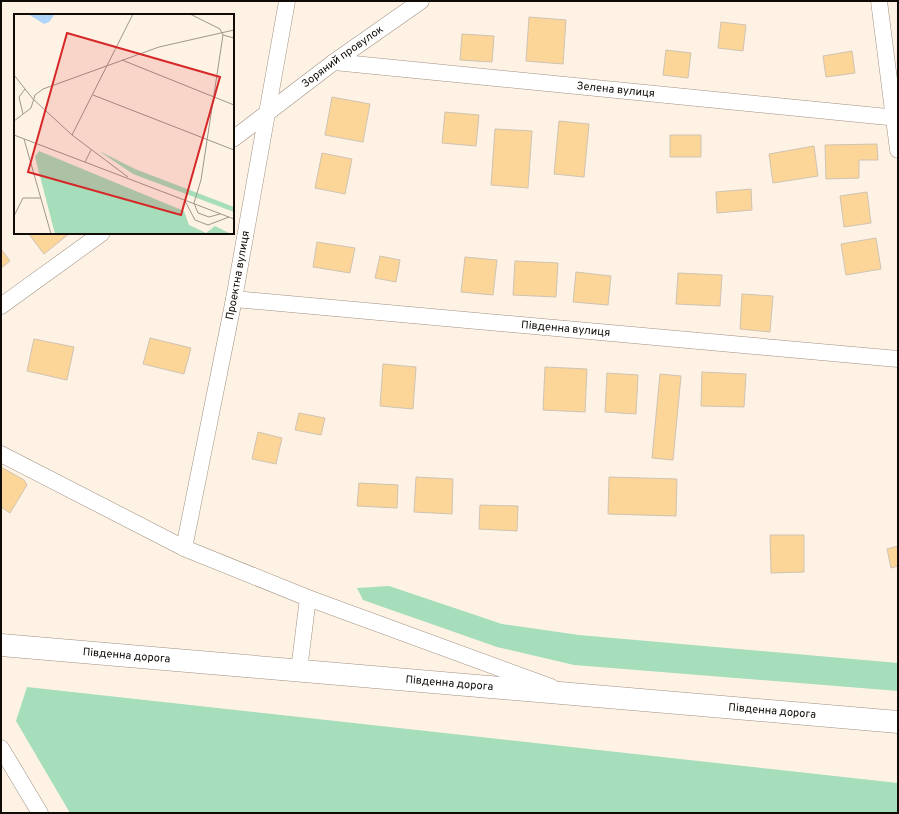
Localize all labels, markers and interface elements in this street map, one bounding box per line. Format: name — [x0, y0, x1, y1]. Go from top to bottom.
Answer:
inset map — [14, 14, 234, 234]
street label: Зоряний провулок — [299, 22, 386, 91]
street label: Зелена вулиця — [576, 79, 655, 101]
street label: Проектна вулиця — [223, 230, 253, 321]
street label: Південна вулиця — [521, 318, 611, 340]
street label: Південна дорога — [82, 645, 171, 667]
street label: Південна дорога — [405, 673, 494, 694]
street label: Південна дорога — [728, 700, 817, 722]

